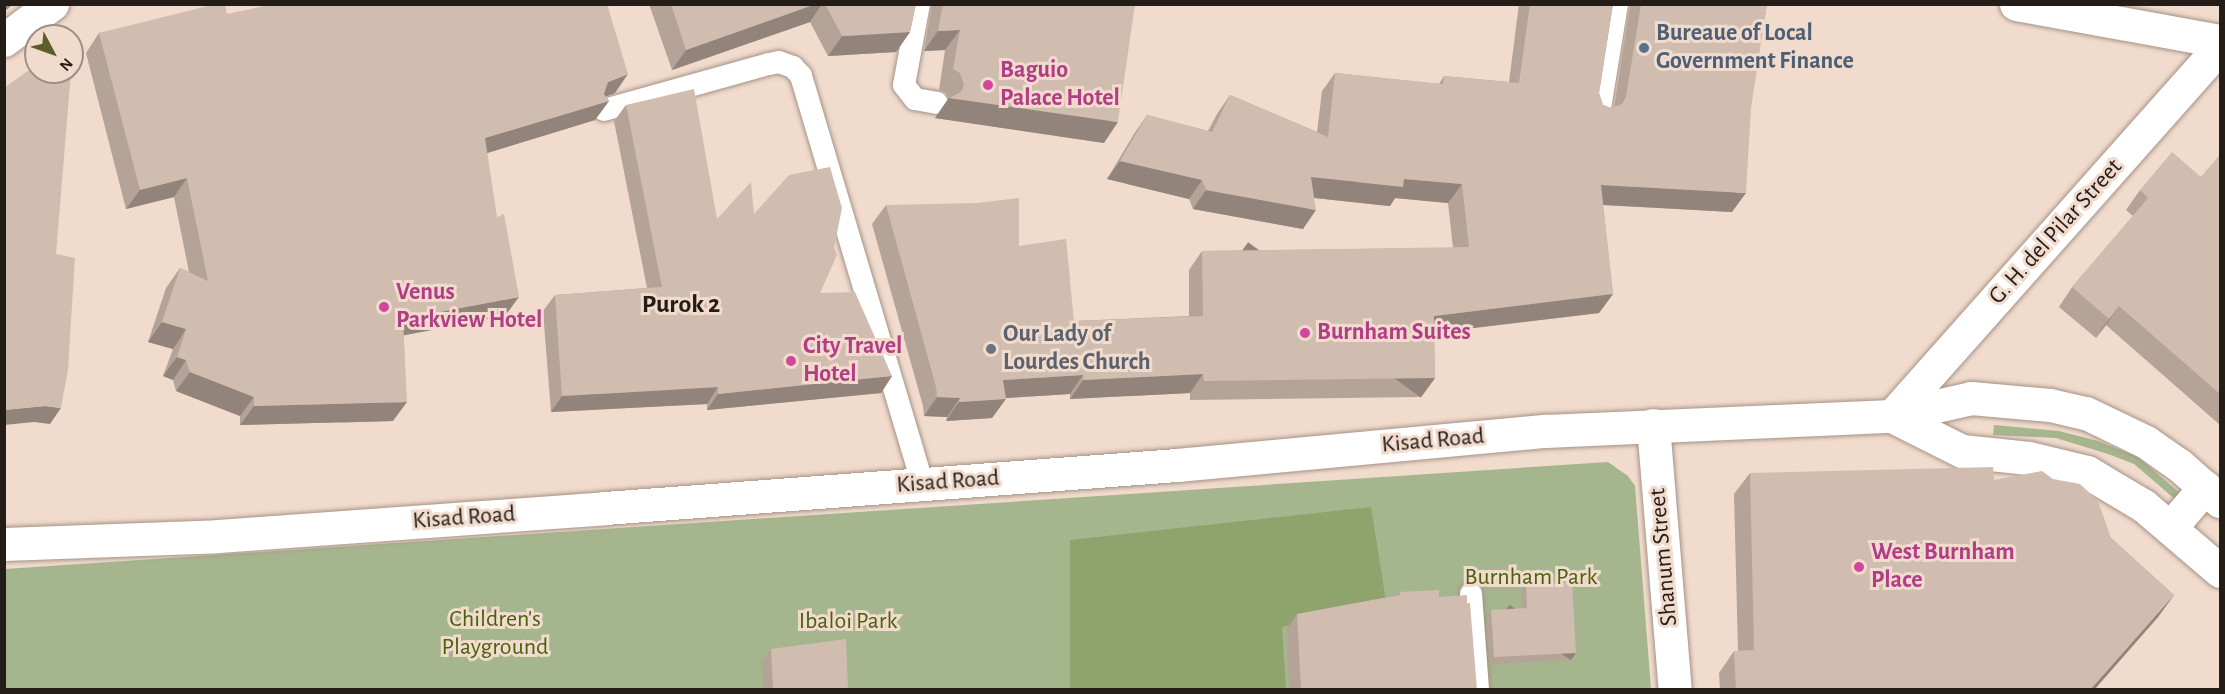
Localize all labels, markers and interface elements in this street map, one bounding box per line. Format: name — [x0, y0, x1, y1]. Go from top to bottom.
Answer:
place label: Bureaue of Local Government Finance — [1656, 20, 1854, 76]
north arrow — [24, 24, 84, 84]
marker: Bureaue of Local Government Finance — [1637, 41, 1651, 55]
text: N — [56, 55, 76, 74]
place label: Baguio Palace Hotel — [1000, 57, 1120, 113]
marker: Baguio Palace Hotel — [981, 78, 995, 92]
street label: G. H. del Pilar Street — [1983, 153, 2129, 311]
place label: Venus Parkview Hotel — [396, 279, 542, 335]
district label: Purok 2 — [642, 289, 720, 321]
marker: Venus Parkview Hotel — [377, 300, 391, 314]
place label: Burnham Suites — [1317, 319, 1471, 347]
place label: Our Lady of Lourdes Church — [1003, 321, 1151, 377]
marker: Burnham Suites — [1298, 326, 1312, 340]
place label: City Travel Hotel — [803, 333, 902, 389]
marker: Our Lady of Lourdes Church — [984, 342, 998, 356]
marker: City Travel Hotel — [784, 354, 798, 368]
street label: Kisad Road — [1380, 422, 1486, 460]
street label: Kisad Road — [896, 464, 1000, 500]
street label: Shanum Street — [1644, 487, 1684, 627]
street label: Kisad Road — [412, 500, 516, 536]
place label: West Burnham Place — [1871, 539, 2015, 595]
marker: West Burnham Place — [1852, 560, 1866, 574]
park label: Burnham Park — [1465, 564, 1597, 592]
park label: Children's Playground — [442, 606, 548, 662]
park label: Ibaloi Park — [799, 608, 897, 636]

